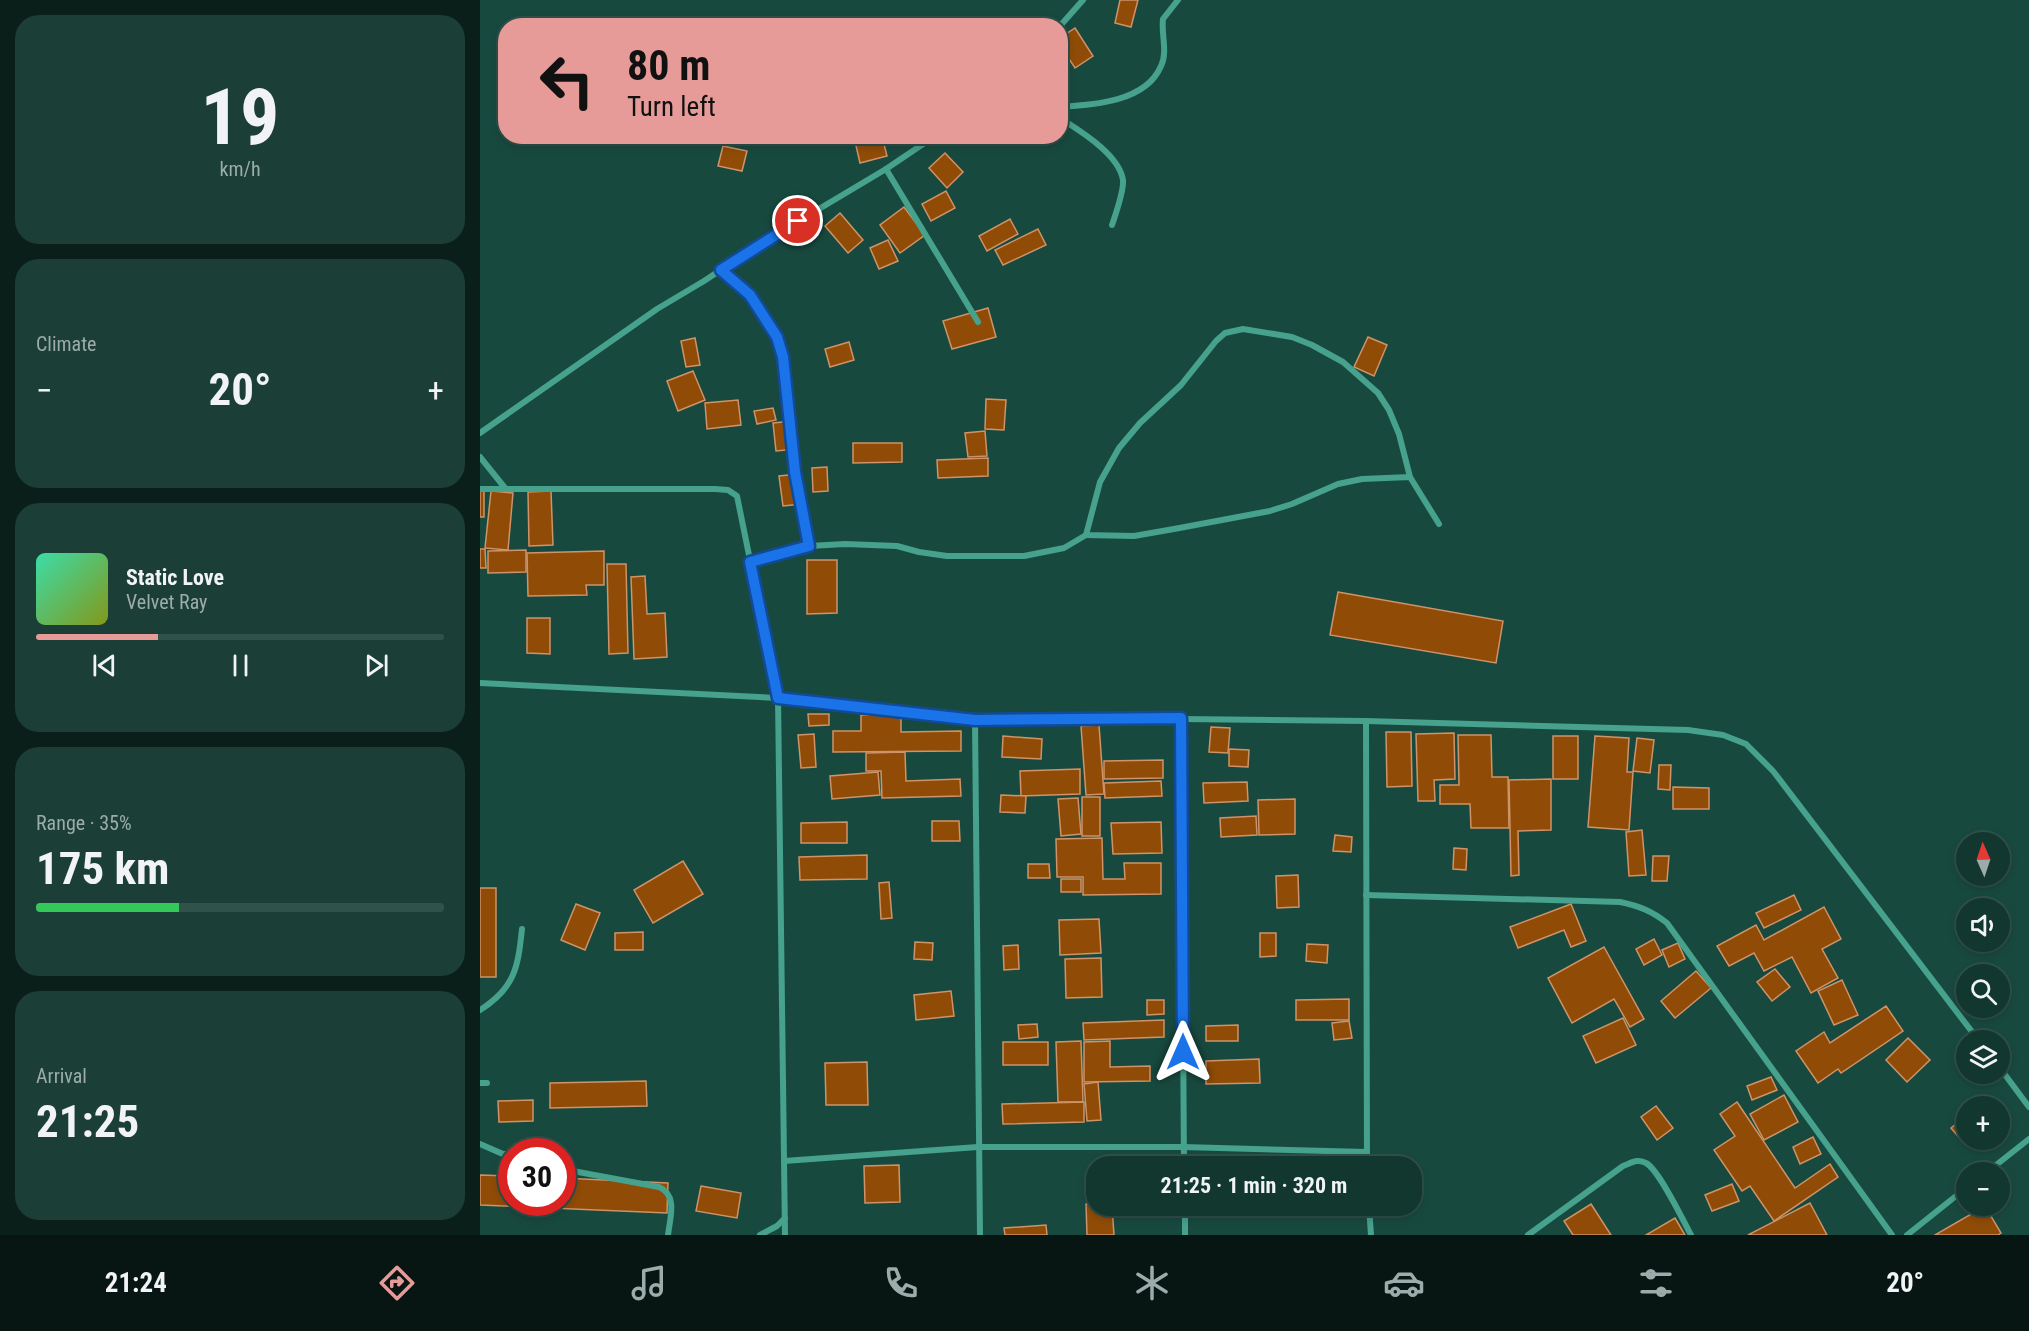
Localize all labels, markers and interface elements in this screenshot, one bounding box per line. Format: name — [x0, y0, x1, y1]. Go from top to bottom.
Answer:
text: 80 m — [627, 41, 710, 90]
icon: left — [528, 42, 606, 120]
text: 19 — [201, 72, 279, 163]
text: Turn left — [627, 91, 716, 123]
text: km/h — [219, 157, 261, 181]
pin — [772, 195, 823, 246]
icon: arrive — [781, 204, 814, 237]
text: Climate — [36, 332, 96, 356]
text: 20° — [209, 363, 272, 416]
text: − — [36, 371, 53, 410]
text: + — [428, 371, 444, 410]
text: Static Love — [126, 565, 224, 590]
text: Velvet Ray — [126, 590, 207, 614]
icon: previous — [88, 649, 121, 682]
icon: pause — [224, 649, 257, 682]
icon: next — [360, 649, 393, 682]
text: Range · 35% — [36, 811, 132, 835]
north arrow — [1956, 832, 2010, 886]
map controls — [1956, 832, 2010, 1216]
text: 175 km — [36, 842, 169, 895]
button: sound — [1956, 898, 2010, 952]
button: search — [1956, 964, 2010, 1018]
position arrow — [1151, 1020, 1215, 1084]
button: layers — [1956, 1030, 2010, 1084]
text: Arrival — [36, 1064, 87, 1088]
text: 21:25 — [36, 1095, 139, 1148]
button: + — [1956, 1096, 2010, 1150]
speed limit sign: 30 — [498, 1138, 576, 1216]
button: − — [1956, 1162, 2010, 1216]
text: 21:25 · 1 min · 320 m — [1161, 1173, 1347, 1198]
icon: directions — [376, 1262, 418, 1304]
icon: music — [628, 1262, 670, 1304]
icon: phone — [880, 1262, 922, 1304]
icon: climate — [1131, 1262, 1173, 1304]
icon: car — [1383, 1262, 1425, 1304]
icon: filters — [1635, 1262, 1677, 1304]
text: 21:24 — [105, 1267, 167, 1299]
text: 20° — [1886, 1267, 1924, 1299]

